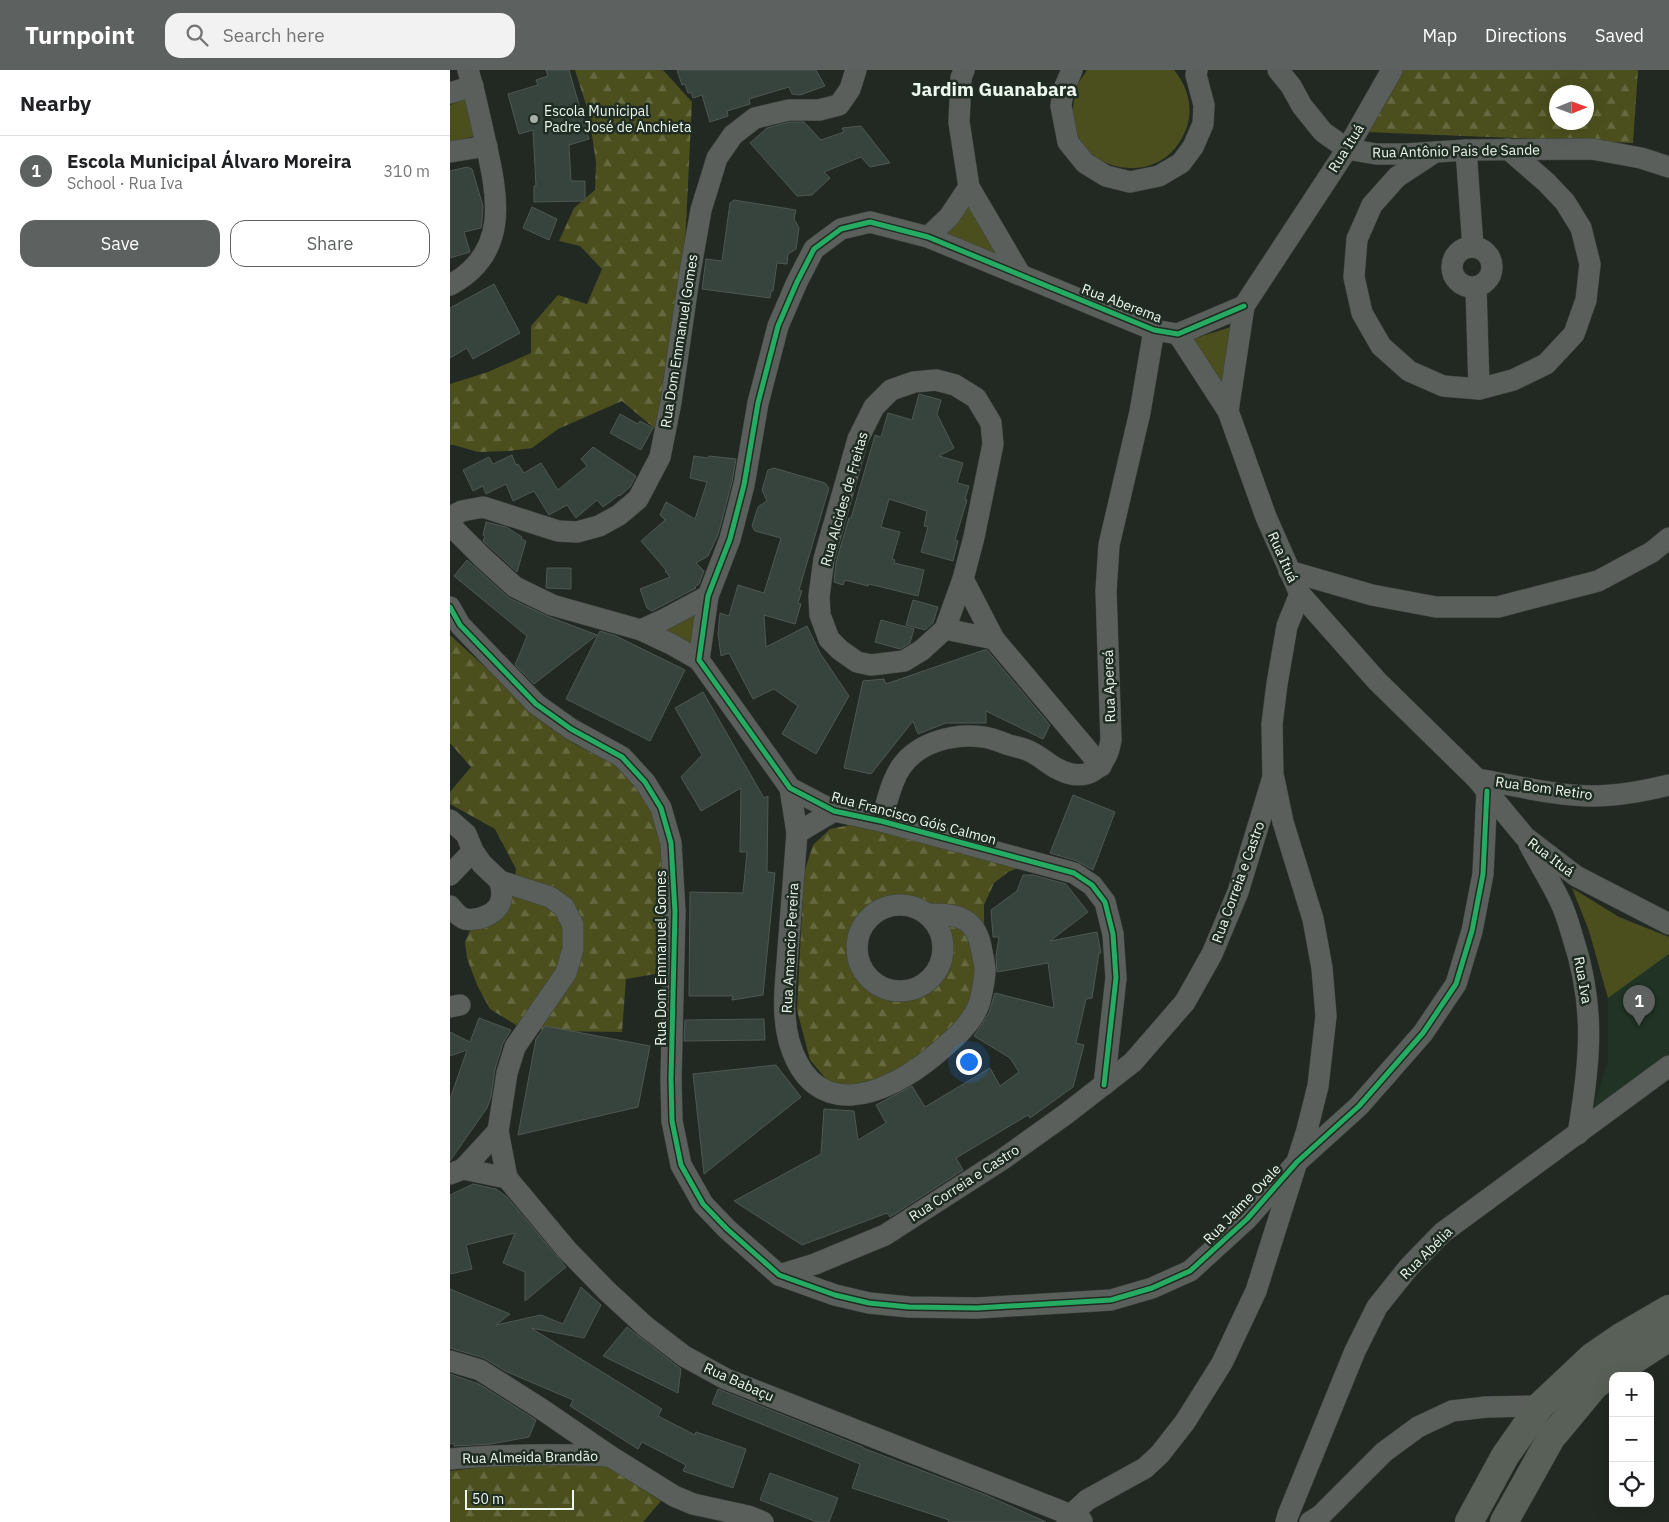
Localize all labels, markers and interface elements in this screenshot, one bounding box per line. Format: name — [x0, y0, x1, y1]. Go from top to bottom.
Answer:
search box — [165, 13, 515, 58]
text: Turnpoint — [25, 19, 135, 51]
icon: search — [183, 21, 211, 49]
text: Search here — [223, 23, 325, 47]
text: Map — [1422, 24, 1457, 47]
text: Directions — [1485, 24, 1567, 47]
text: Saved — [1595, 24, 1644, 47]
district label: Jardim Guanabara — [911, 77, 1077, 101]
north arrow — [1549, 85, 1594, 130]
text: Nearby — [20, 89, 91, 117]
place label: Escola Municipal Padre José de Anchieta — [544, 102, 692, 136]
marker: Escola Municipal Padre José de Anchieta — [528, 113, 540, 125]
street label: Rua Ituá — [1324, 120, 1368, 176]
street label: Rua Antônio Pais de Sande — [1372, 141, 1540, 161]
text: Escola Municipal Álvaro Moreira — [67, 149, 352, 173]
text: 1 — [31, 161, 41, 181]
text: 310 m — [383, 161, 430, 181]
text: School · Rua Iva — [67, 173, 183, 193]
button: Save — [20, 220, 220, 267]
button: Share — [230, 220, 430, 267]
street label: Rua Dom Emmanuel Gomes — [656, 253, 702, 429]
street label: Rua Aberema — [1079, 279, 1165, 327]
street label: Rua Alcides de Freitas — [816, 430, 872, 568]
street label: Rua Ituá — [1264, 529, 1302, 586]
street label: Rua Apereá — [1099, 649, 1119, 723]
street label: Rua Bom Retiro — [1494, 772, 1594, 804]
street label: Rua Francisco Góis Calmon — [829, 787, 999, 849]
street label: Rua Correia e Castro — [1208, 819, 1268, 945]
street label: Rua Ituá — [1524, 834, 1578, 881]
street label: Rua Dom Emmanuel Gomes — [652, 870, 670, 1046]
street label: Rua Amancio Pereira — [778, 882, 802, 1014]
street label: Rua Iva — [1570, 955, 1596, 1005]
pin: 1 — [1623, 985, 1655, 1026]
your location — [956, 1049, 982, 1075]
street label: Rua Correia e Castro — [905, 1140, 1023, 1225]
street label: Rua Jaime Ovale — [1199, 1160, 1285, 1248]
street label: Rua Abélia — [1396, 1222, 1457, 1283]
street label: Rua Babaçu — [701, 1359, 777, 1405]
map controls — [1609, 1372, 1654, 1507]
button: + — [1609, 1372, 1654, 1417]
button: − — [1609, 1417, 1654, 1462]
street label: Rua Almeida Brandão — [462, 1447, 598, 1467]
button: locate — [1609, 1462, 1654, 1507]
scale bar — [465, 1487, 574, 1510]
text: 50 m — [472, 1490, 504, 1508]

